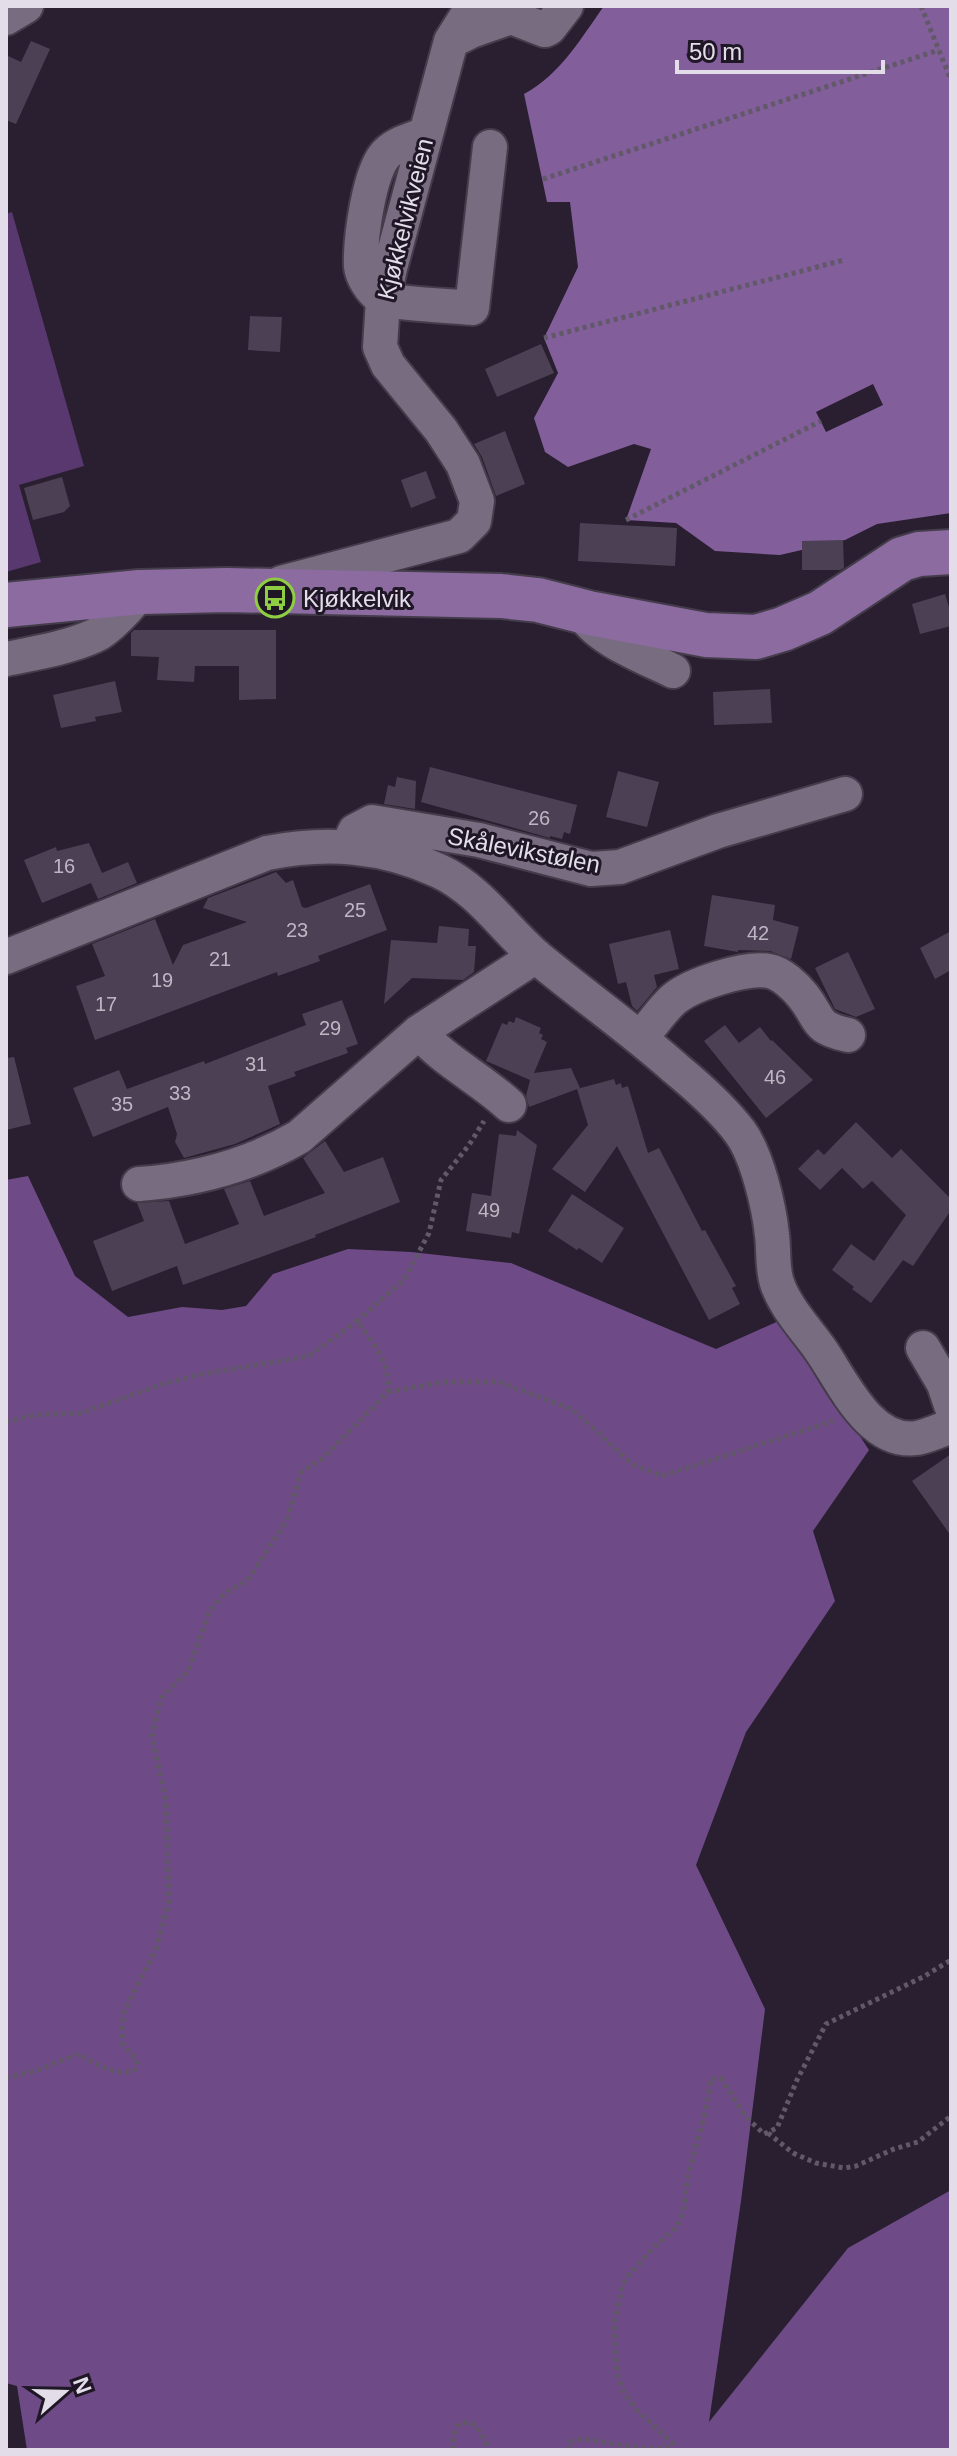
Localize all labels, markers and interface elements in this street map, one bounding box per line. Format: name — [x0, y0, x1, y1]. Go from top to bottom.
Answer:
scale bar — [677, 24, 883, 74]
text: 50 m — [689, 38, 742, 65]
street label: Kjøkkelvikveien — [372, 135, 438, 303]
bus stop icon: Kjøkkelvik — [254, 577, 296, 619]
place label: Kjøkkelvik — [303, 585, 412, 612]
house number: 26 — [528, 807, 550, 829]
street label: Skålevikstølen — [445, 822, 603, 878]
house number: 16 — [53, 855, 75, 877]
house number: 25 — [344, 899, 366, 921]
house number: 23 — [286, 919, 308, 941]
house number: 42 — [747, 922, 769, 944]
house number: 21 — [209, 948, 231, 970]
house number: 19 — [151, 969, 173, 991]
house number: 17 — [95, 993, 117, 1015]
house number: 29 — [319, 1017, 341, 1039]
house number: 31 — [245, 1053, 267, 1075]
house number: 46 — [764, 1066, 786, 1088]
house number: 33 — [169, 1082, 191, 1104]
house number: 35 — [111, 1093, 133, 1115]
house number: 49 — [478, 1199, 500, 1221]
north arrow — [24, 2352, 104, 2432]
text: N — [68, 2374, 97, 2397]

